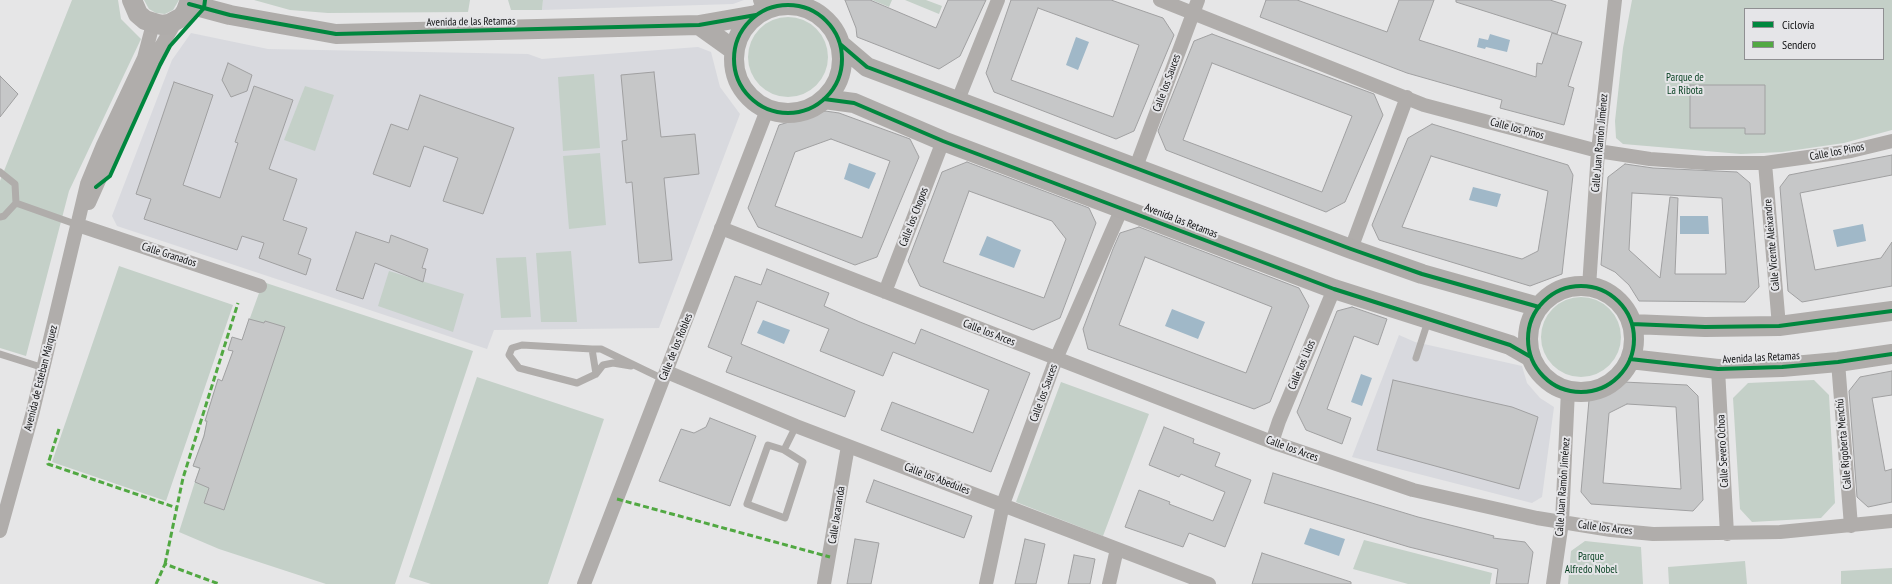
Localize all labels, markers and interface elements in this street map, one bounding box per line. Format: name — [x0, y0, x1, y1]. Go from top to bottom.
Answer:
legend — [1744, 8, 1884, 60]
street label: Avenida de las Retamas — [426, 15, 516, 29]
text: Ciclovía — [1782, 17, 1814, 32]
text: Sendero — [1782, 37, 1816, 52]
street label: Calle los Sauces — [1150, 52, 1184, 114]
park label: Parque de La Ribota — [1666, 71, 1704, 97]
street label: Calle Juan Ramón Jiménez — [1589, 93, 1611, 193]
street label: Calle los Pinos — [1489, 115, 1545, 143]
street label: Calle los Pinos — [1809, 140, 1865, 164]
street label: Calle los Chopos — [897, 185, 931, 249]
street label: Calle Vicente Aleixandre — [1761, 198, 1783, 292]
street label: Avenida las Retamas — [1142, 201, 1220, 241]
street label: Calle Granados — [140, 240, 198, 270]
street label: Calle de los Robles — [656, 311, 696, 383]
street label: Calle los Arces — [961, 317, 1017, 349]
street label: Avenida de Esteban Márquez — [21, 324, 61, 432]
street label: Calle los Lilos — [1286, 338, 1318, 392]
street label: Avenida las Retamas — [1722, 349, 1800, 367]
street label: Calle los Sauces — [1027, 362, 1061, 424]
street label: Calle Rigoberta Menchú — [1833, 398, 1855, 490]
street label: Calle Severo Ochoa — [1714, 414, 1732, 488]
street label: Calle los Arces — [1264, 433, 1320, 465]
street label: Calle Juan Ramón Jiménez — [1553, 437, 1573, 537]
street label: Calle los Abedules — [902, 460, 972, 498]
street label: Calle Jacaranda — [826, 485, 848, 545]
street label: Calle los Arces — [1577, 518, 1633, 538]
park label: Parque Alfredo Nobel — [1565, 550, 1617, 576]

